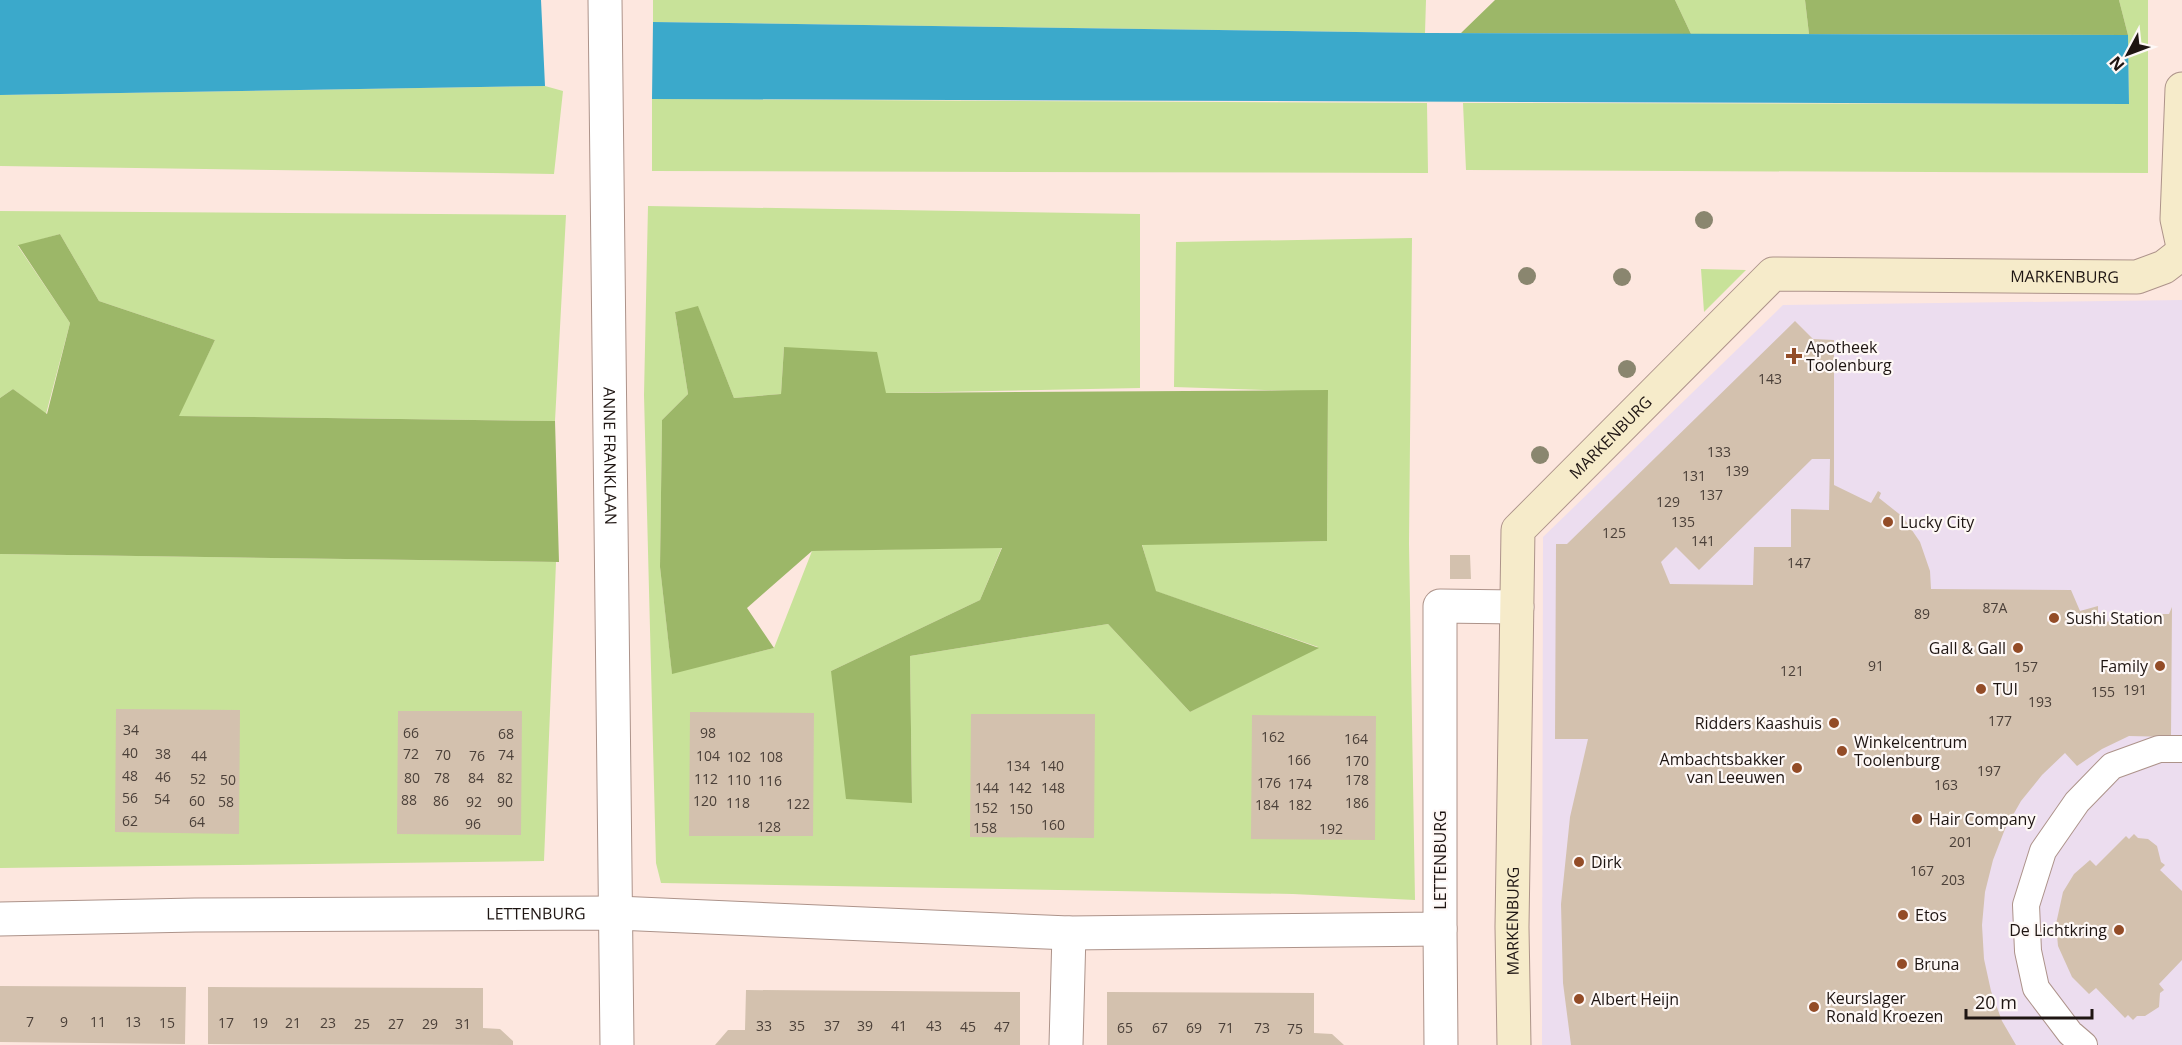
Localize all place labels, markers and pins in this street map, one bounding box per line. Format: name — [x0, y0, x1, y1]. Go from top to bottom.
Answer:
place label: Apotheek Toolenburg — [1806, 336, 1892, 376]
marker: Apotheek Toolenburg — [1787, 349, 1801, 363]
place label: Lucky City — [1900, 511, 1975, 533]
marker: Lucky City — [1881, 515, 1895, 529]
place label: Sushi Station — [2066, 607, 2163, 629]
marker: Sushi Station — [2047, 611, 2061, 625]
place label: Gall & Gall — [1929, 637, 2006, 659]
marker: Gall & Gall — [2011, 641, 2025, 655]
place label: Family — [2100, 655, 2149, 677]
marker: Family — [2153, 659, 2167, 673]
place label: TUI — [1993, 678, 2018, 700]
marker: TUI — [1974, 682, 1988, 696]
place label: Ridders Kaashuis — [1695, 712, 1822, 734]
marker: Ridders Kaashuis — [1827, 716, 1841, 730]
place label: Winkelcentrum Toolenburg — [1854, 731, 1967, 771]
marker: Winkelcentrum Toolenburg — [1835, 744, 1849, 758]
place label: Ambachtsbakker van Leeuwen — [1660, 748, 1785, 788]
marker: Ambachtsbakker van Leeuwen — [1790, 761, 1804, 775]
place label: Hair Company — [1929, 808, 2036, 830]
marker: Hair Company — [1910, 812, 1924, 826]
place label: Dirk — [1591, 851, 1622, 873]
marker: Dirk — [1572, 855, 1586, 869]
place label: Etos — [1915, 904, 1947, 926]
marker: Etos — [1896, 908, 1910, 922]
place label: De Lichtkring — [2009, 919, 2107, 941]
marker: De Lichtkring — [2112, 923, 2126, 937]
place label: Bruna — [1914, 953, 1959, 975]
marker: Bruna — [1895, 957, 1909, 971]
place label: Keurslager Ronald Kroezen — [1826, 987, 1943, 1027]
place label: Albert Heijn — [1591, 988, 1679, 1010]
marker: Albert Heijn — [1572, 992, 1586, 1006]
marker: Keurslager Ronald Kroezen — [1807, 1000, 1821, 1014]

